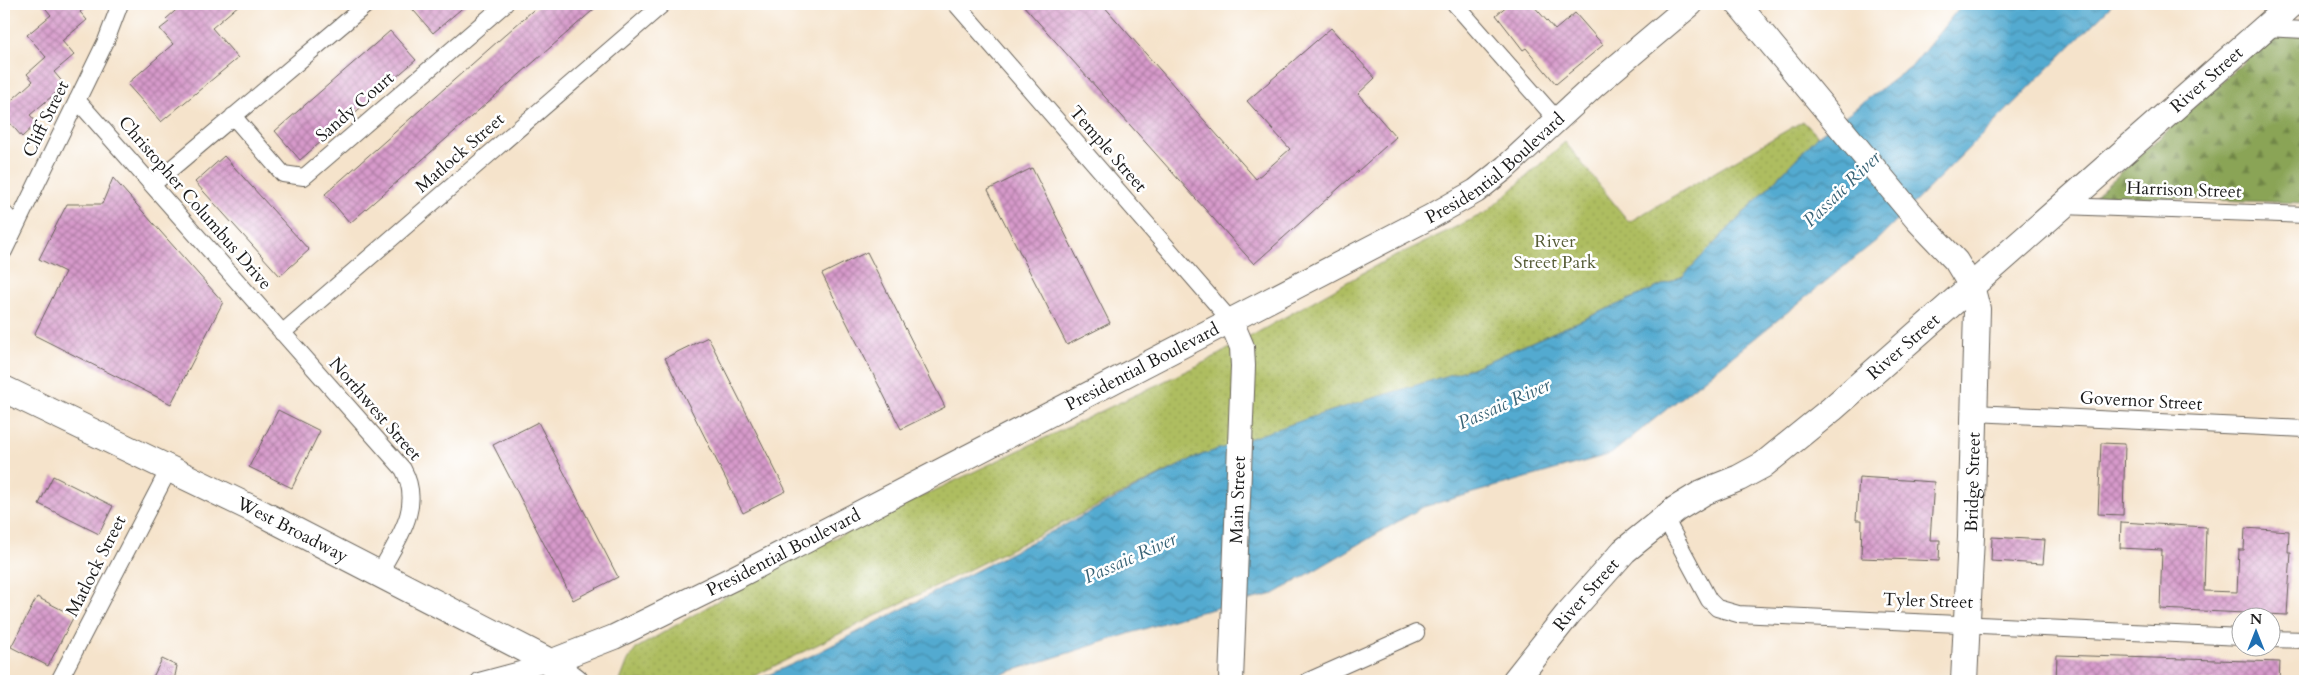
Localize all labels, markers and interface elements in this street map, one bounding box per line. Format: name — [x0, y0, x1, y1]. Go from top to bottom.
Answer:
street label: River Street — [2164, 40, 2249, 118]
street label: Sandy Court — [310, 66, 400, 148]
street label: Cliff Street — [17, 76, 75, 161]
street label: Temple Street — [1063, 100, 1153, 198]
street label: Presidential Boulevard — [1421, 106, 1570, 230]
street label: Matlock Street — [410, 107, 510, 199]
street label: Christopher Columbus Drive — [112, 111, 278, 295]
water label: Passaic River — [1797, 145, 1887, 233]
street label: Harrison Street — [2126, 175, 2242, 205]
park label: River Street Park — [1514, 229, 1597, 275]
street label: River Street — [1861, 307, 1945, 385]
street label: Presidential Boulevard — [1061, 316, 1224, 417]
street label: Northwest Street — [323, 352, 427, 466]
water label: Passaic River — [1453, 372, 1555, 436]
street label: Governor Street — [2079, 385, 2203, 417]
street label: Bridge Street — [1959, 432, 1986, 532]
street label: Main Street — [1224, 455, 1252, 544]
street label: West Broadway — [232, 490, 353, 569]
street label: Presidential Boulevard — [702, 502, 865, 602]
street label: Matlock Street — [60, 511, 132, 621]
water label: Passaic River — [1079, 526, 1181, 590]
street label: River Street — [1547, 552, 1625, 636]
street label: Tyler Street — [1883, 587, 1974, 615]
north arrow — [2232, 608, 2282, 658]
text: N — [2250, 610, 2262, 629]

